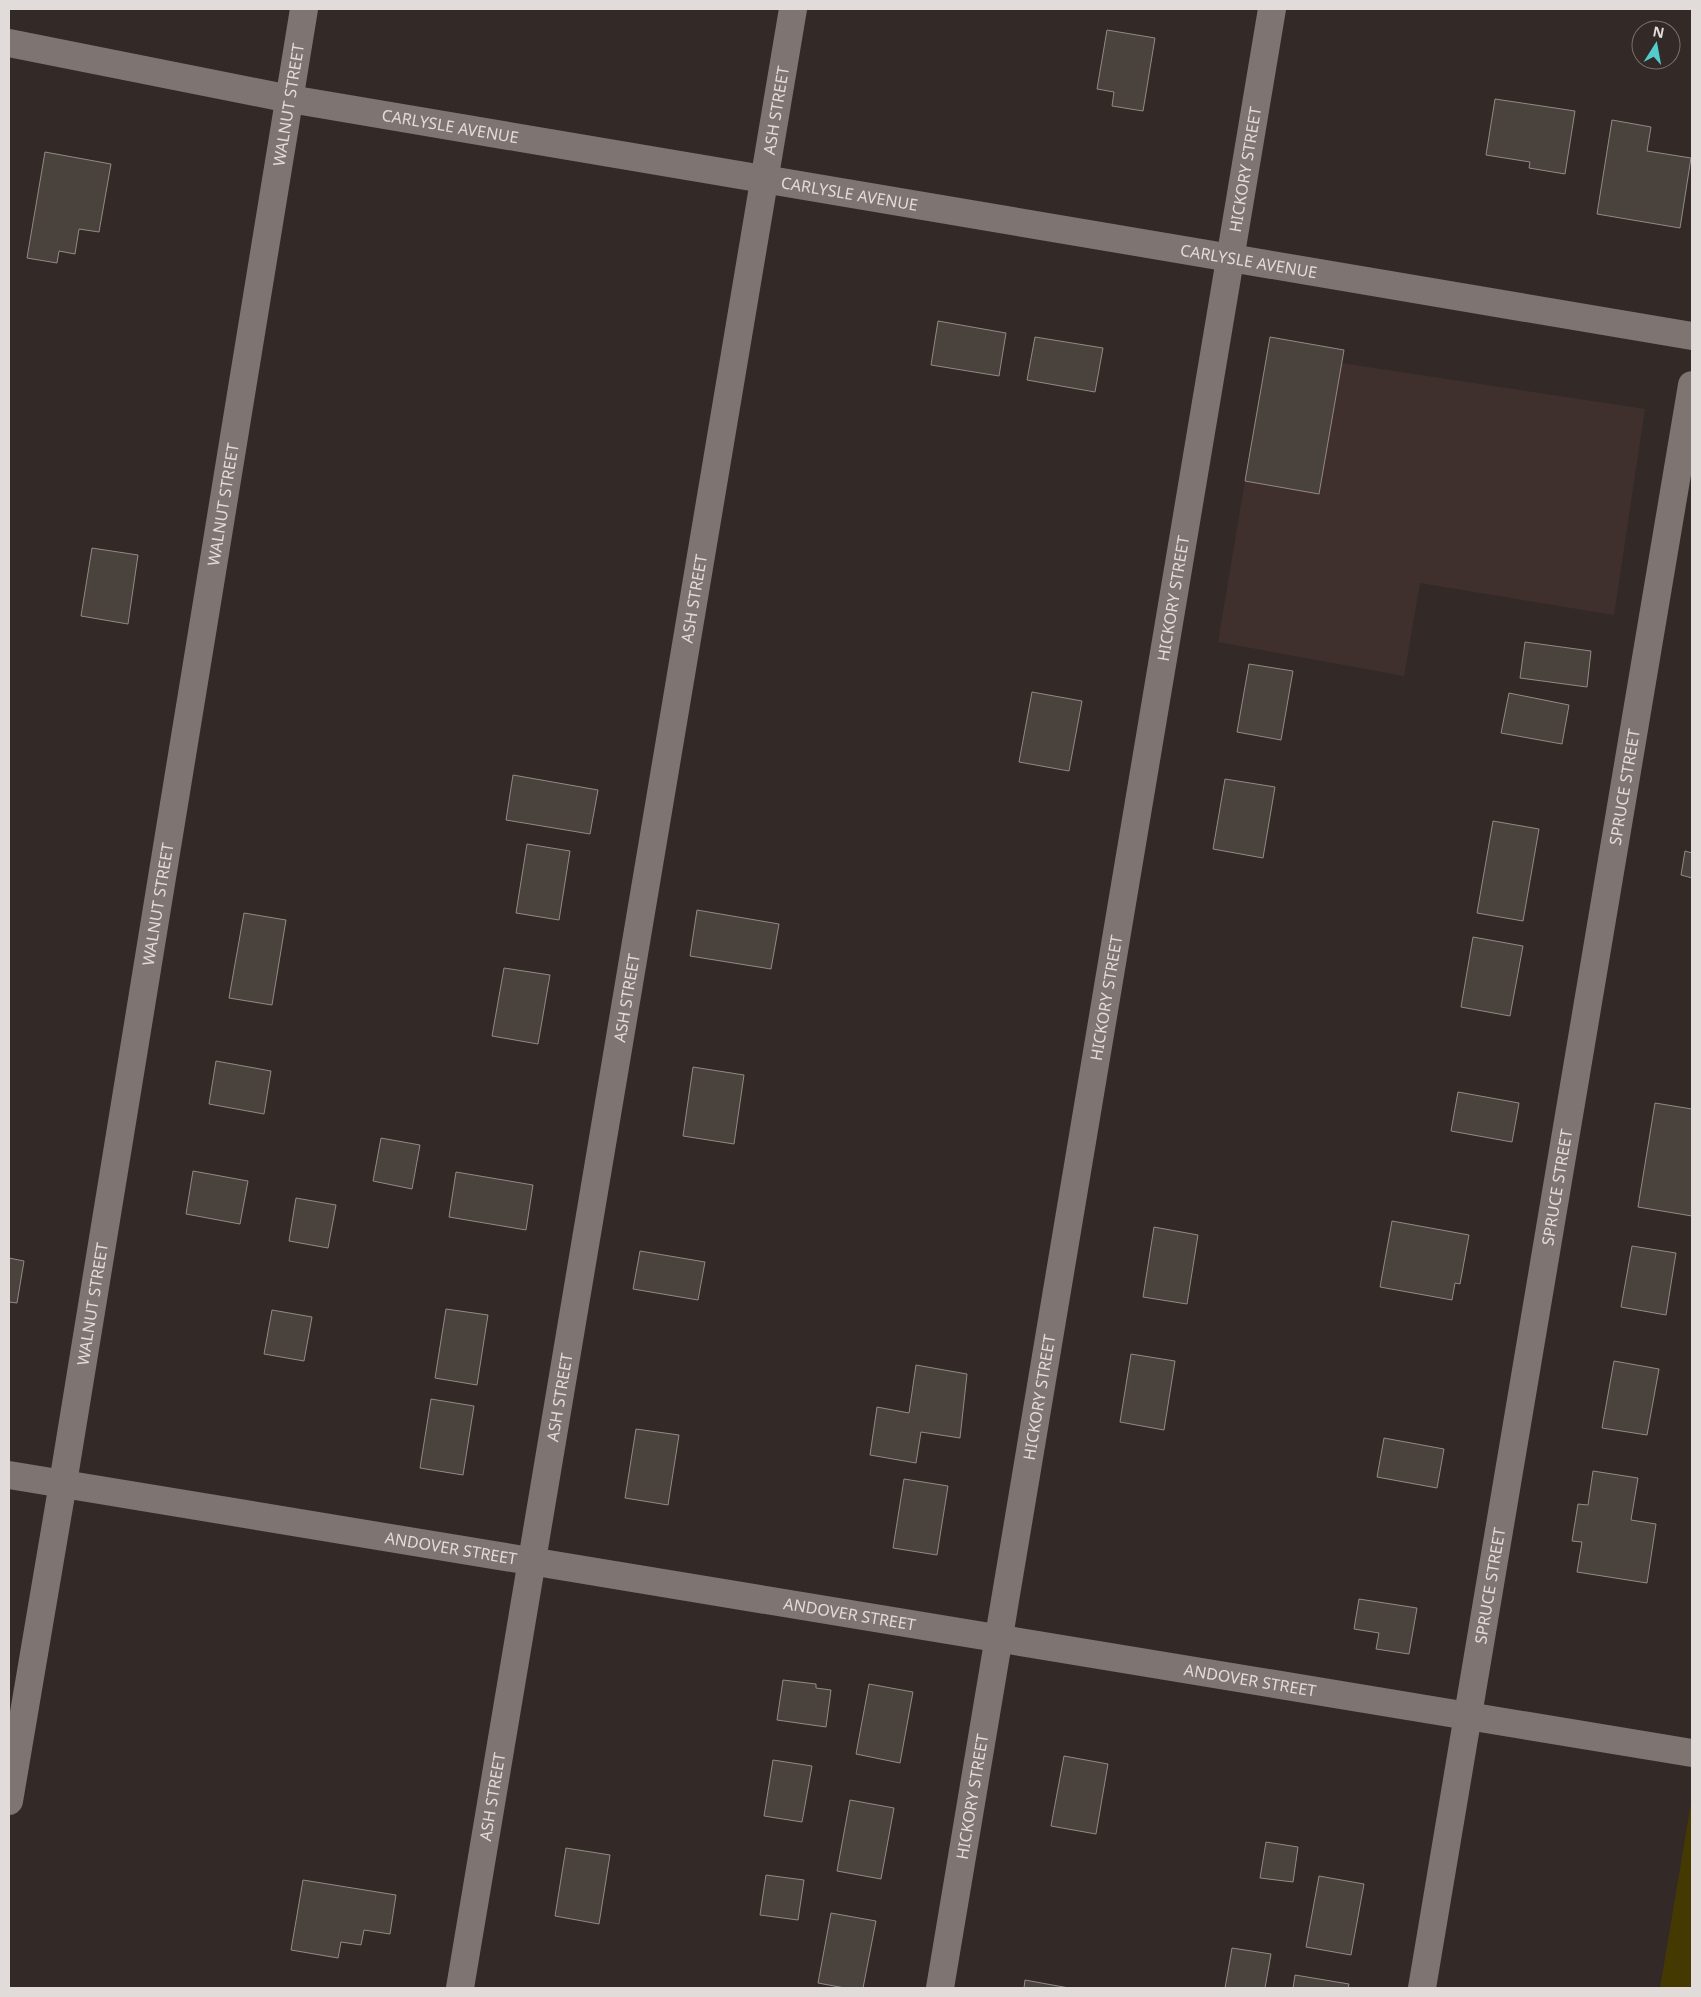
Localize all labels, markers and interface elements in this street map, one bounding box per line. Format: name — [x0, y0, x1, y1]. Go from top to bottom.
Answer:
north arrow — [1631, 20, 1681, 70]
text: N — [1651, 21, 1666, 42]
street label: WALNUT STREET — [267, 42, 309, 168]
street label: ASH STREET — [758, 64, 794, 156]
street label: CARLYSLE AVENUE — [380, 104, 520, 148]
street label: HICKORY STREET — [1224, 105, 1266, 234]
street label: CARLYSLE AVENUE — [779, 171, 920, 216]
street label: CARLYSLE AVENUE — [1179, 239, 1319, 283]
street label: WALNUT STREET — [202, 441, 244, 568]
street label: HICKORY STREET — [1152, 534, 1194, 663]
street label: ASH STREET — [676, 553, 712, 644]
street label: SPRUCE STREET — [1604, 727, 1645, 847]
street label: WALNUT STREET — [137, 841, 179, 967]
street label: HICKORY STREET — [1085, 933, 1127, 1062]
street label: ASH STREET — [608, 952, 645, 1044]
street label: SPRUCE STREET — [1536, 1127, 1578, 1247]
street label: WALNUT STREET — [71, 1241, 113, 1367]
street label: HICKORY STREET — [1018, 1333, 1060, 1462]
street label: ASH STREET — [541, 1351, 578, 1443]
street label: ANDOVER STREET — [383, 1526, 519, 1570]
street label: SPRUCE STREET — [1469, 1526, 1510, 1646]
street label: ANDOVER STREET — [782, 1592, 917, 1636]
street label: ANDOVER STREET — [1183, 1658, 1318, 1702]
street label: HICKORY STREET — [951, 1732, 993, 1861]
street label: ASH STREET — [474, 1751, 510, 1843]

